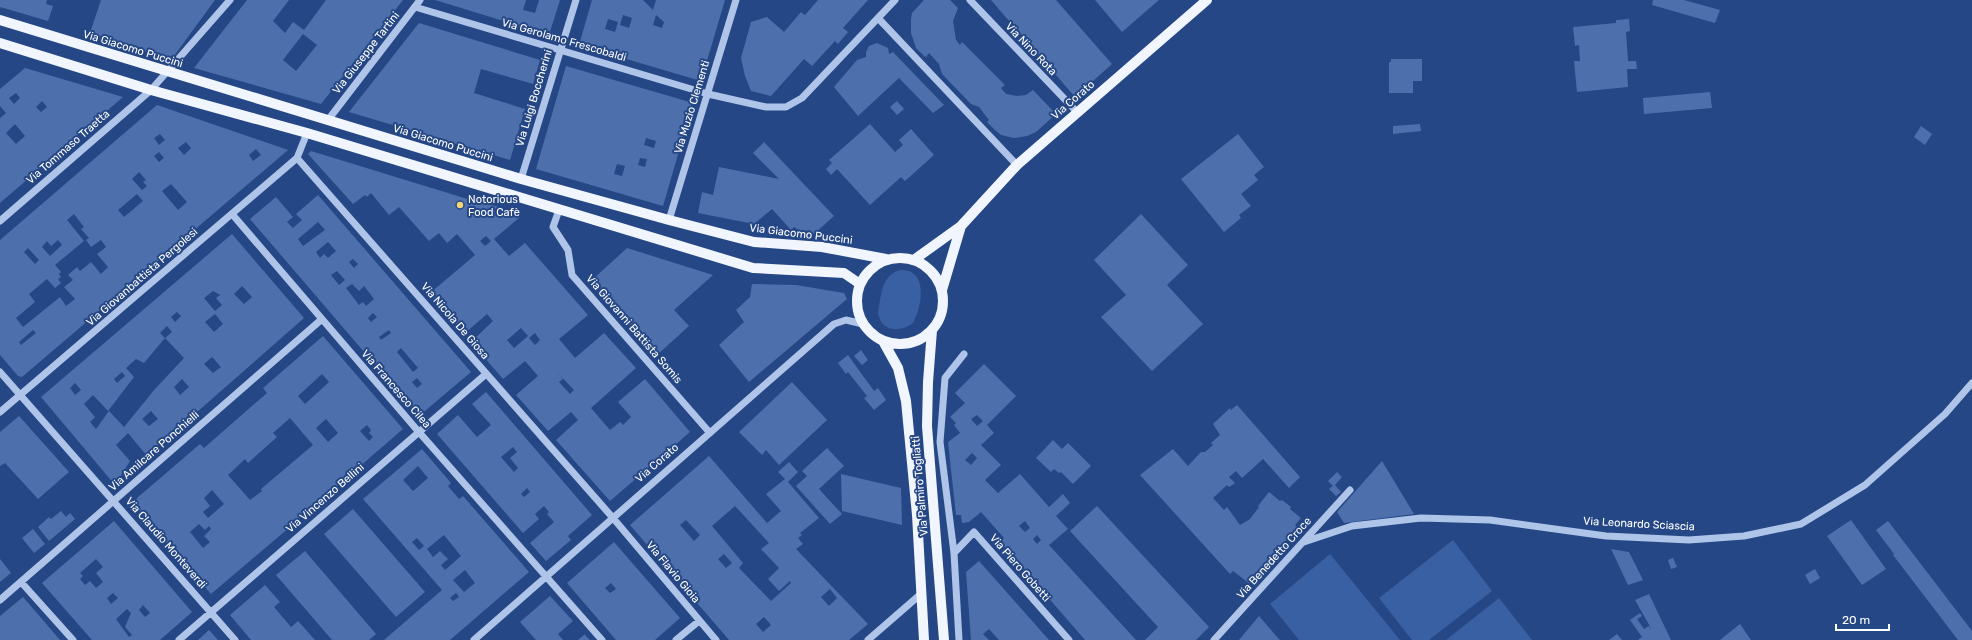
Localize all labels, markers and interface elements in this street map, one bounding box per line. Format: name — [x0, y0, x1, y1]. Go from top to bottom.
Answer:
street label: Via Giuseppe Tartini — [330, 9, 402, 97]
street label: Via Gerolamo Frescobaldi — [500, 16, 628, 64]
street label: Via Nino Rota — [1003, 20, 1059, 78]
street label: Via Giacomo Puccini — [81, 28, 185, 70]
street label: Via Luigi Boccherini — [513, 48, 555, 148]
street label: Via Muzio Clementi — [672, 59, 712, 155]
street label: Via Corato — [1049, 78, 1097, 122]
street label: Via Tommaso Traetta — [24, 107, 112, 187]
street label: Via Giacomo Puccini — [391, 122, 495, 164]
place label: Notorious Food Cafè — [468, 193, 520, 219]
marker: Notorious Food Cafè — [455, 200, 465, 210]
street label: Via Giacomo Puccini — [749, 221, 853, 247]
street label: Via Giovanbattista Pergolesi — [84, 225, 200, 329]
street label: Via Giovanni Battista Somis — [583, 272, 685, 386]
street label: Via Nicola De Giosa — [418, 280, 492, 362]
street label: Via Francesco Cilea — [358, 347, 434, 431]
street label: Via Amilcare Ponchielli — [106, 408, 202, 494]
street label: Via Palmiro Togliatti — [909, 435, 931, 537]
street label: Via Corato — [633, 441, 681, 485]
street label: Via Vincenzo Bellini — [283, 461, 367, 535]
street label: Via Claudio Monteverdi — [123, 495, 209, 591]
street label: Via Benedetto Croce — [1234, 515, 1314, 601]
street label: Via Leonardo Sciascia — [1583, 515, 1695, 533]
street label: Via Piero Gobetti — [987, 532, 1053, 604]
street label: Via Flavio Gioia — [643, 538, 703, 606]
scale bar — [1836, 606, 1889, 632]
text: 20 m — [1842, 613, 1870, 627]

